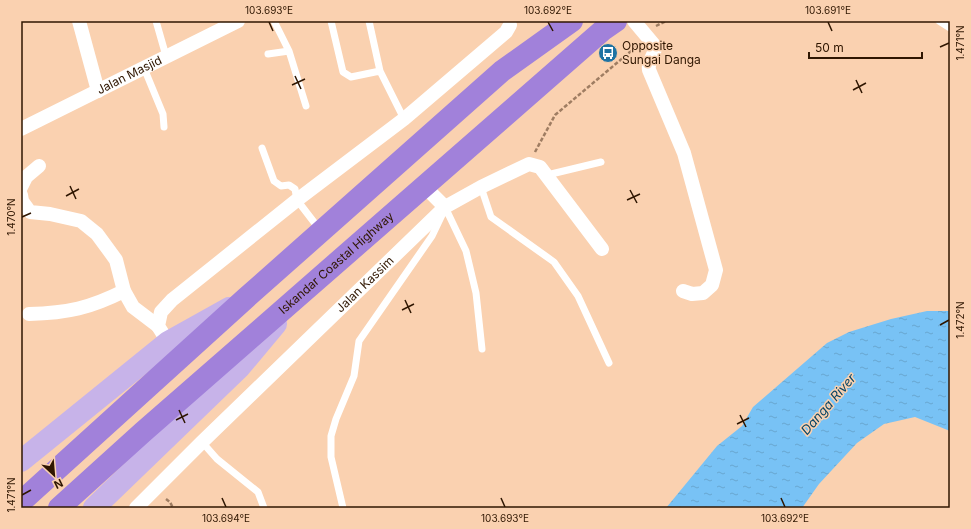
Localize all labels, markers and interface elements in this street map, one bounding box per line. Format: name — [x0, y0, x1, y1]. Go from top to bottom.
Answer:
text: 103.693°E — [245, 4, 293, 16]
text: 103.692°E — [524, 4, 572, 16]
text: 103.691°E — [805, 4, 851, 16]
text: 1.471°N — [954, 25, 966, 61]
scale bar — [809, 34, 922, 60]
place label: Opposite Sungai Danga — [622, 38, 701, 67]
text: 50 m — [815, 40, 844, 55]
bus stop icon: Opposite Sungai Danga — [597, 42, 619, 64]
street label: Jalan Masjid — [94, 52, 164, 97]
text: 1.470°N — [5, 198, 17, 236]
street label: Iskandar Coastal Highway — [275, 208, 397, 317]
street label: Jalan Kassim — [333, 253, 397, 315]
text: 1.472°N — [954, 301, 966, 339]
water label: Danga River — [797, 369, 860, 438]
north arrow — [34, 455, 74, 495]
text: N — [52, 476, 65, 492]
text: 1.471°N — [5, 477, 17, 513]
text: 103.694°E — [202, 512, 250, 524]
text: 103.693°E — [481, 512, 529, 524]
text: 103.692°E — [761, 512, 809, 524]

